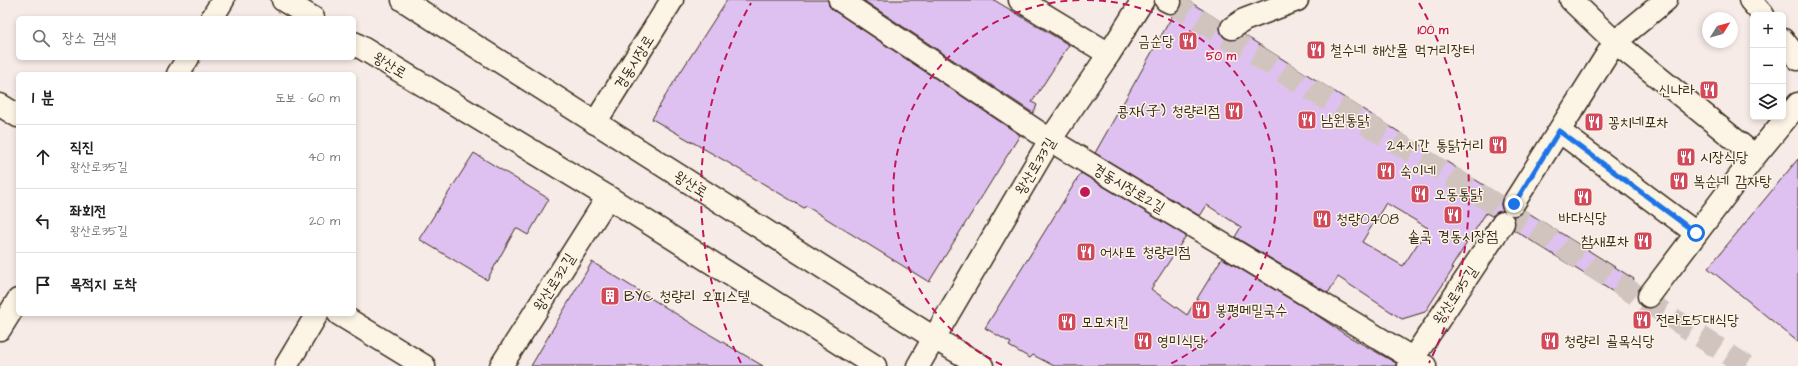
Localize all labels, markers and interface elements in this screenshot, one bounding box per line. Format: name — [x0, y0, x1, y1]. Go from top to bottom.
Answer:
north arrow — [1702, 12, 1738, 48]
map controls — [1750, 12, 1786, 120]
button: + — [1750, 12, 1786, 48]
search box — [16, 16, 356, 60]
text: 100 m — [1418, 22, 1449, 39]
icon: search — [30, 27, 52, 49]
text: 장소 검색 — [62, 28, 116, 49]
restaurant icon: 금순당 — [1177, 30, 1199, 52]
street label: 경동시장로 — [610, 31, 659, 93]
place label: 금순당 — [1138, 31, 1174, 52]
restaurant icon: 철수네 해산물 먹거리장터 — [1305, 39, 1327, 61]
place label: 철수네 해산물 먹거리장터 — [1330, 40, 1475, 61]
street label: 왕산로 — [369, 47, 411, 84]
text: 50 m — [1206, 48, 1237, 65]
button: − — [1750, 48, 1786, 84]
restaurant icon: 신나라 — [1698, 79, 1720, 101]
place label: 신나라 — [1659, 80, 1695, 101]
button: layers — [1750, 84, 1786, 120]
text: 1 분 — [32, 86, 55, 110]
text: 도보 · 60 m — [275, 89, 340, 107]
restaurant icon: 콩자(子) 청량리점 — [1223, 100, 1245, 122]
place label: 콩자(子) 청량리점 — [1117, 101, 1220, 122]
restaurant icon: 남원통닭 — [1296, 109, 1318, 131]
place label: 남원통닭 — [1321, 110, 1370, 131]
restaurant icon: 꽁치네포차 — [1583, 111, 1605, 133]
place label: 꽁치네포차 — [1608, 112, 1668, 133]
street label: 왕산로33길 — [1010, 134, 1061, 199]
restaurant icon: 24시간 통닭거리 — [1487, 134, 1509, 156]
place label: 24시간 통닭거리 — [1387, 135, 1484, 156]
text: 직진 — [70, 137, 94, 158]
icon: ahead — [32, 146, 54, 168]
restaurant icon: 시장식당 — [1675, 146, 1697, 168]
place label: 시장식당 — [1700, 147, 1748, 168]
text: 40 m — [308, 148, 340, 166]
text: 왕산로35길 — [70, 158, 128, 176]
street label: 경동시장로2길 — [1089, 159, 1169, 218]
restaurant icon: 숙이네 — [1375, 160, 1397, 182]
place label: 숙이네 — [1400, 161, 1436, 182]
street label: 왕산로 — [670, 166, 712, 203]
restaurant icon: 복순네 감자탕 — [1668, 170, 1690, 192]
place label: 복순네 감자탕 — [1693, 171, 1772, 192]
restaurant icon: 오동통닭 — [1409, 183, 1431, 205]
place label: 오동통닭 — [1434, 184, 1483, 205]
centre of rings — [1078, 185, 1092, 199]
restaurant icon: 바다식당 — [1572, 186, 1594, 208]
route end — [1505, 195, 1523, 213]
text: 좌회전 — [70, 201, 106, 222]
restaurant icon: 솥국 경동시장점 — [1442, 204, 1464, 226]
restaurant icon: 청량0408 — [1311, 208, 1333, 230]
place label: 바다식당 — [1559, 208, 1607, 229]
place label: 청량0408 — [1336, 209, 1399, 230]
icon: left — [32, 210, 54, 232]
text: 20 m — [309, 212, 340, 230]
text: 왕산로35길 — [70, 222, 128, 240]
route start — [1687, 224, 1705, 242]
place label: 솥국 경동시장점 — [1408, 226, 1498, 247]
restaurant icon: 참새포차 — [1632, 230, 1654, 252]
place label: 참새포차 — [1581, 231, 1629, 252]
restaurant icon: 어사또 청량리점 — [1075, 241, 1097, 263]
place label: 어사또 청량리점 — [1100, 242, 1191, 263]
street label: 왕산로32길 — [528, 249, 580, 315]
street label: 왕산로35길 — [1428, 262, 1483, 329]
icon: arrive — [32, 274, 54, 296]
text: 목적지 도착 — [70, 274, 136, 295]
building icon: BYC 청량리 오피스텔 — [599, 285, 621, 307]
place label: BYC 청량리 오피스텔 — [624, 286, 750, 307]
restaurant icon: 봉평메밀국수 — [1190, 299, 1212, 321]
place label: 봉평메밀국수 — [1215, 300, 1287, 321]
restaurant icon: 전라도5대식당 — [1631, 309, 1653, 331]
place label: 전라도5대식당 — [1656, 310, 1739, 331]
restaurant icon: 모모치킨 — [1056, 311, 1078, 333]
place label: 모모치킨 — [1081, 312, 1129, 333]
restaurant icon: 영미식당 — [1132, 330, 1154, 352]
restaurant icon: 청량리 골목식당 — [1539, 330, 1561, 352]
place label: 영미식당 — [1157, 331, 1205, 352]
place label: 청량리 골목식당 — [1564, 331, 1655, 352]

